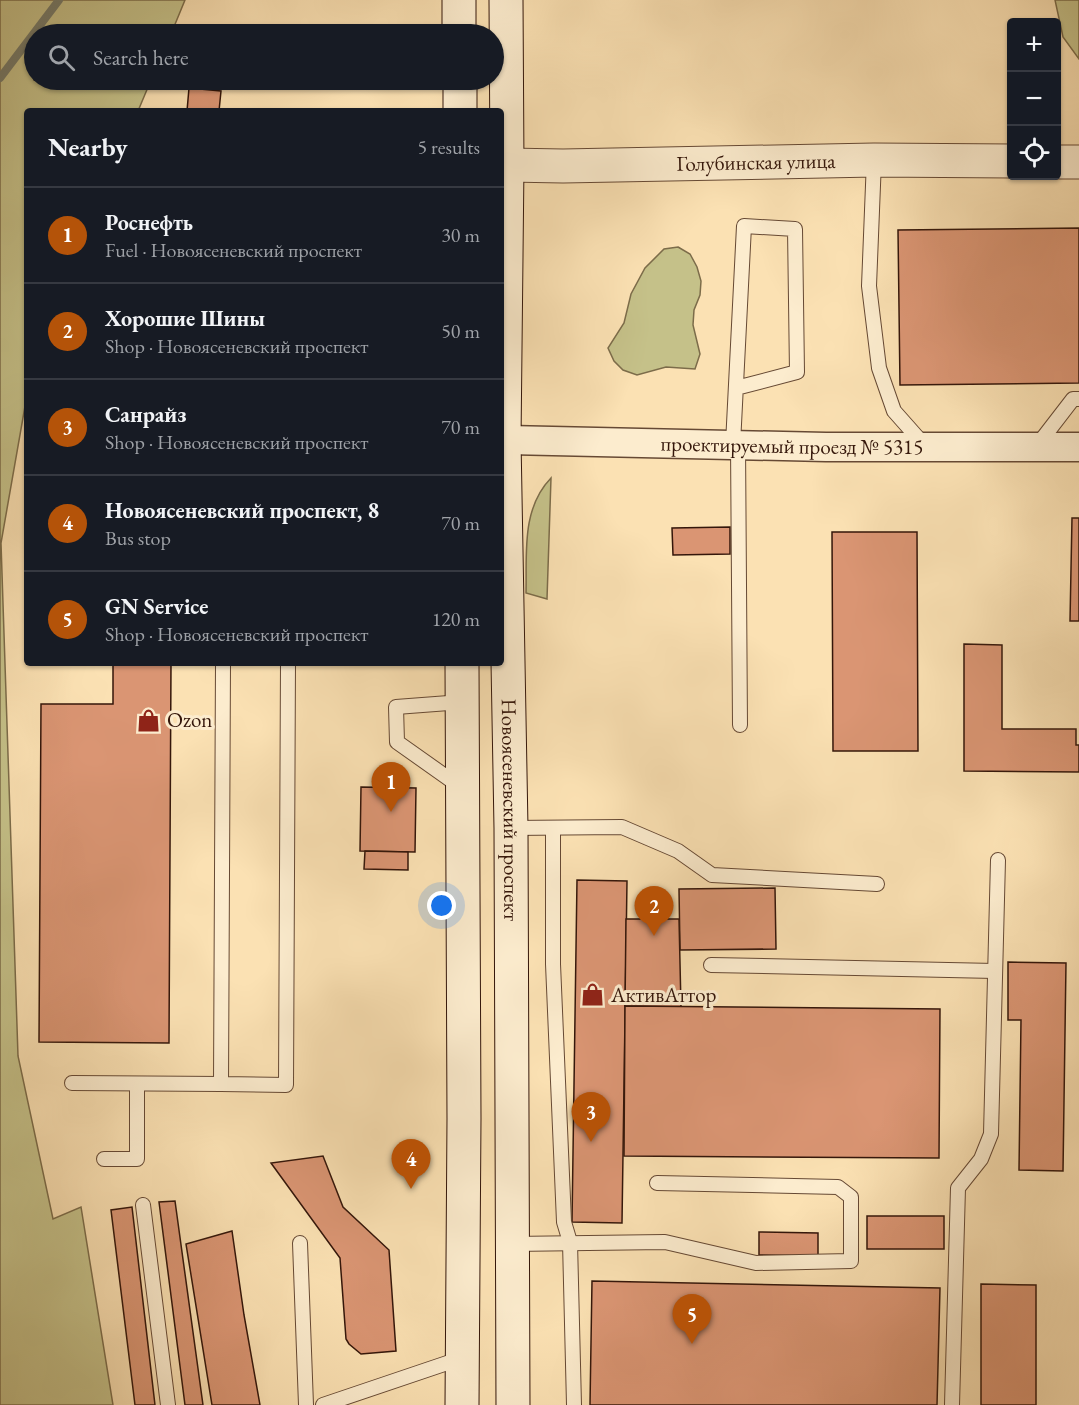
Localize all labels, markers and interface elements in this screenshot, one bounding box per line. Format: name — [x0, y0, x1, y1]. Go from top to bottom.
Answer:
map controls — [1007, 18, 1061, 180]
button: + — [1007, 18, 1061, 72]
search box — [24, 24, 504, 90]
icon: search — [45, 41, 78, 74]
text: Search here — [93, 43, 188, 72]
button: − — [1007, 72, 1061, 126]
button: locate — [1007, 126, 1061, 180]
text: Nearby — [48, 130, 128, 164]
text: 5 results — [417, 134, 480, 160]
street label: Голубинская улица — [676, 147, 836, 177]
text: Роснефть — [105, 208, 193, 237]
text: 1 — [62, 222, 73, 248]
text: 30 m — [441, 222, 480, 248]
text: Fuel · Новоясеневский проспект — [105, 237, 362, 263]
text: Хорошие Шины — [105, 304, 265, 333]
text: 2 — [62, 318, 73, 344]
text: 50 m — [441, 318, 480, 344]
text: Shop · Новоясеневский проспект — [105, 333, 369, 359]
text: Санрайз — [105, 400, 187, 429]
text: 3 — [62, 414, 73, 440]
text: 70 m — [441, 414, 480, 440]
text: Shop · Новоясеневский проспект — [105, 429, 369, 455]
street label: проектируемый проезд № 5315 — [660, 429, 923, 460]
text: Новоясеневский проспект, 8 — [105, 496, 379, 525]
text: 4 — [62, 510, 73, 536]
text: 70 m — [441, 510, 480, 536]
text: Bus stop — [105, 525, 171, 551]
text: GN Service — [105, 592, 209, 621]
text: 5 — [62, 606, 73, 632]
text: 120 m — [432, 606, 480, 632]
text: Shop · Новоясеневский проспект — [105, 621, 369, 647]
street label: Новоясеневский проспект — [496, 698, 525, 922]
place label: Ozon — [167, 706, 212, 733]
shop icon: Ozon — [136, 707, 162, 733]
pin: 1 — [372, 762, 410, 812]
pin: 2 — [634, 886, 674, 936]
your location — [427, 891, 456, 920]
place label: АктивАттор — [610, 981, 717, 1008]
shop icon: АктивАттор — [580, 982, 606, 1008]
pin: 3 — [572, 1092, 610, 1142]
pin: 4 — [392, 1140, 430, 1189]
pin: 5 — [672, 1294, 712, 1344]

